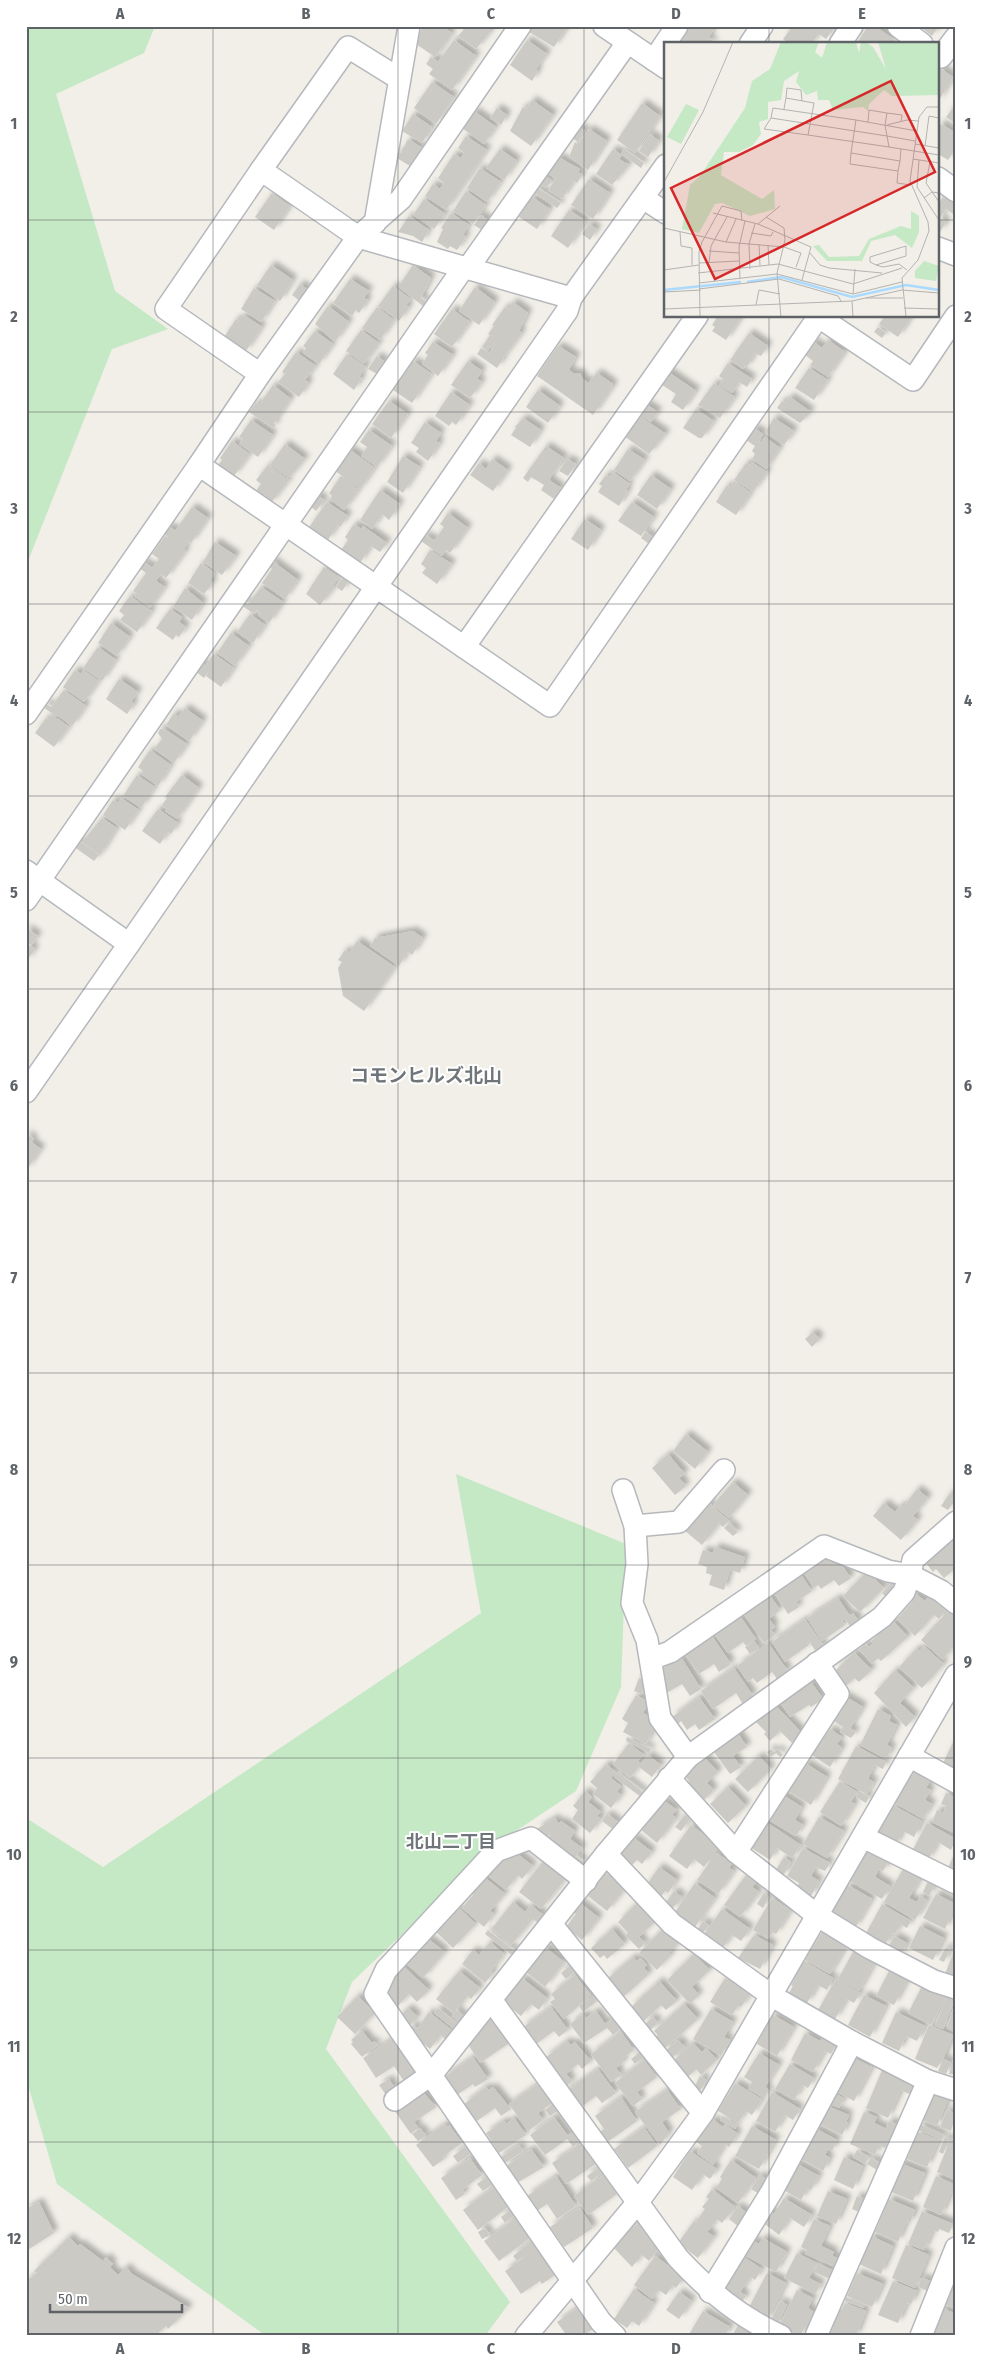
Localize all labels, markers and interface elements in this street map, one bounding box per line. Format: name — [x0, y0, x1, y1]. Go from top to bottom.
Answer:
text: A — [115, 4, 125, 23]
text: B — [302, 4, 311, 23]
text: C — [487, 4, 496, 23]
text: D — [671, 4, 681, 23]
text: E — [858, 4, 866, 23]
inset map — [664, 42, 940, 318]
text: 1 — [11, 114, 17, 133]
text: 1 — [965, 114, 971, 133]
text: 2 — [9, 307, 18, 326]
text: 2 — [963, 307, 972, 326]
text: 3 — [9, 499, 18, 518]
text: 3 — [963, 499, 972, 518]
text: 4 — [10, 691, 18, 710]
text: 4 — [964, 691, 972, 710]
text: 5 — [10, 883, 18, 902]
text: 5 — [964, 883, 972, 902]
district label: コモンヒルズ北山 — [350, 1064, 502, 1087]
text: 6 — [10, 1076, 18, 1095]
text: 6 — [964, 1076, 972, 1095]
text: 7 — [11, 1268, 18, 1287]
text: 7 — [965, 1268, 972, 1287]
text: 8 — [10, 1460, 19, 1479]
text: 8 — [964, 1460, 973, 1479]
text: 9 — [10, 1652, 18, 1671]
text: 9 — [964, 1652, 972, 1671]
district label: 北山二丁目 — [406, 1831, 496, 1853]
text: 10 — [6, 1845, 22, 1864]
text: 10 — [960, 1845, 976, 1864]
text: 11 — [7, 2037, 21, 2056]
text: 11 — [961, 2037, 975, 2056]
text: 12 — [7, 2229, 22, 2248]
text: 12 — [961, 2229, 976, 2248]
scale bar — [50, 2282, 182, 2314]
text: 50 m — [58, 2290, 88, 2308]
text: A — [115, 2339, 125, 2358]
text: B — [302, 2339, 311, 2358]
text: C — [487, 2339, 496, 2358]
text: D — [671, 2339, 681, 2358]
text: E — [858, 2339, 866, 2358]

